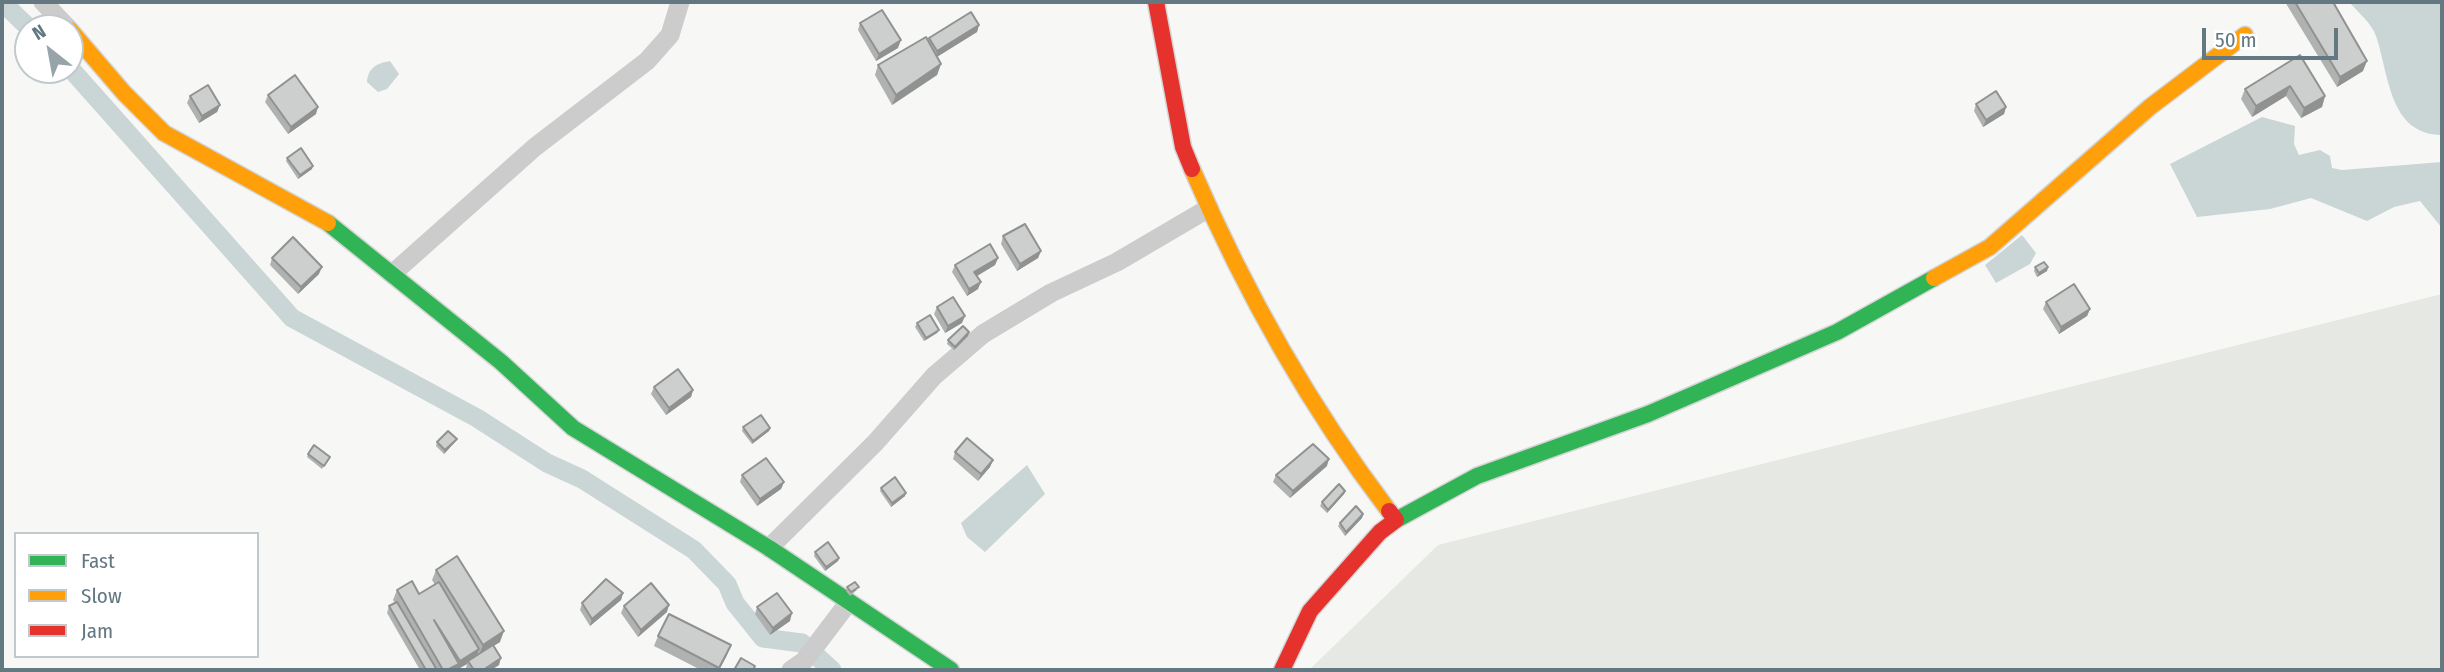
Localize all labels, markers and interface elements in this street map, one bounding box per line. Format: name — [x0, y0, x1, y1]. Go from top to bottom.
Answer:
north arrow — [14, 14, 84, 84]
scale bar — [2206, 14, 2342, 58]
text: N — [28, 19, 50, 45]
text: 50 m — [2215, 27, 2257, 53]
legend — [14, 532, 259, 658]
text: Fast — [81, 548, 115, 574]
text: Slow — [81, 583, 122, 609]
text: Jam — [81, 618, 113, 644]

